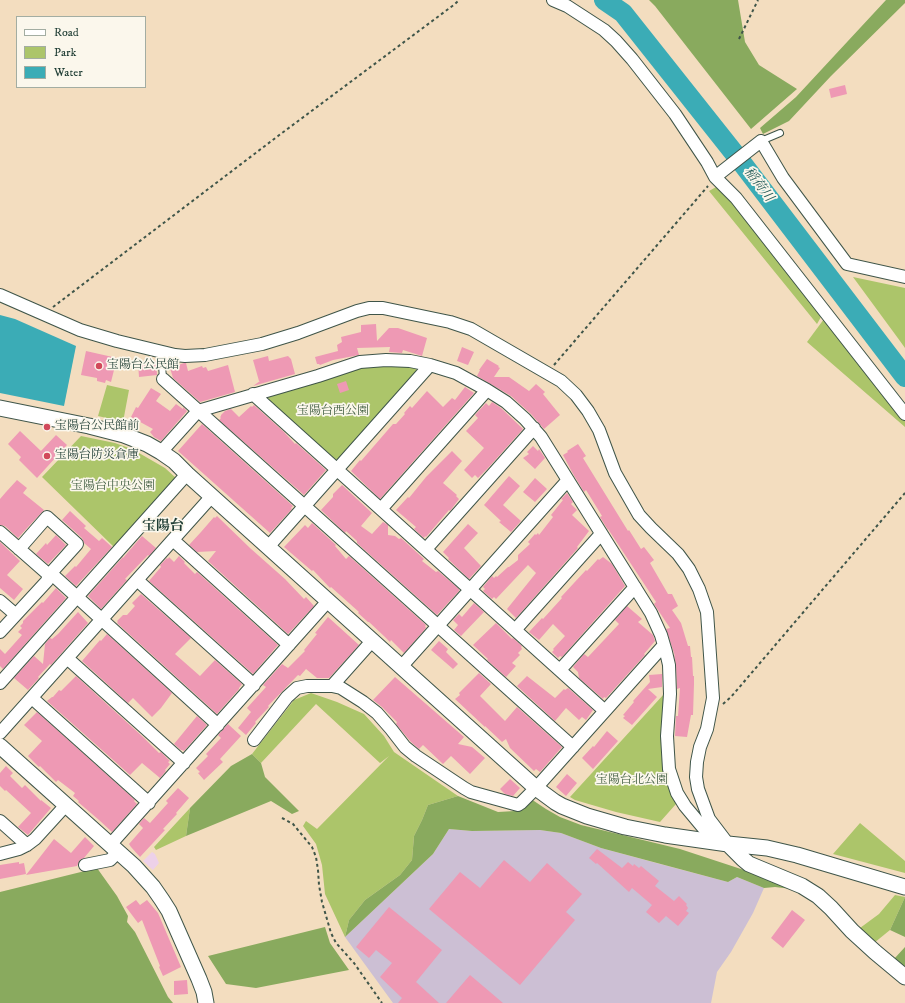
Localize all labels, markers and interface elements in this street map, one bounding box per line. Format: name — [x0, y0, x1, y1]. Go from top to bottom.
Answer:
legend — [16, 16, 146, 88]
text: Road — [54, 25, 79, 40]
text: Park — [54, 45, 76, 60]
text: Water — [54, 65, 83, 80]
water label: 稲荷川 — [740, 165, 776, 205]
place label: 宝陽台公民館 — [107, 359, 179, 373]
marker: 宝陽台公民館 — [94, 361, 104, 371]
park label: 宝陽台西公園 — [297, 405, 369, 419]
place label: 宝陽台公民館前 — [55, 420, 139, 434]
marker: 宝陽台公民館前 — [42, 422, 52, 432]
place label: 宝陽台防災倉庫 — [55, 449, 139, 463]
marker: 宝陽台防災倉庫 — [42, 451, 52, 461]
park label: 宝陽台中央公園 — [71, 480, 155, 494]
district label: 宝陽台 — [142, 519, 184, 535]
park label: 宝陽台北公園 — [596, 774, 668, 788]

